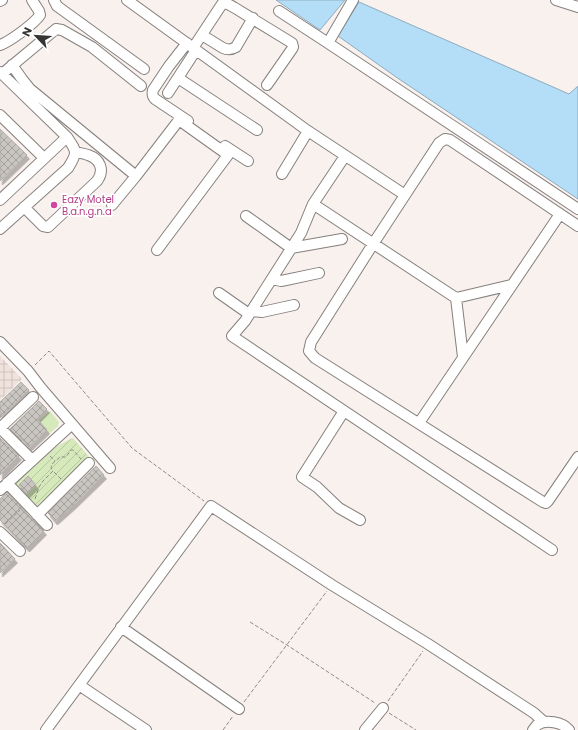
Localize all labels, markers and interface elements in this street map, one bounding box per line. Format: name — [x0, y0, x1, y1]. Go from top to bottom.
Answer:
north arrow — [16, 16, 56, 56]
text: N — [18, 25, 36, 39]
place label: Eazy Motel B.a.n.g.n.a — [62, 192, 114, 219]
marker: Eazy Motel B.a.n.g.n.a — [49, 200, 59, 210]

